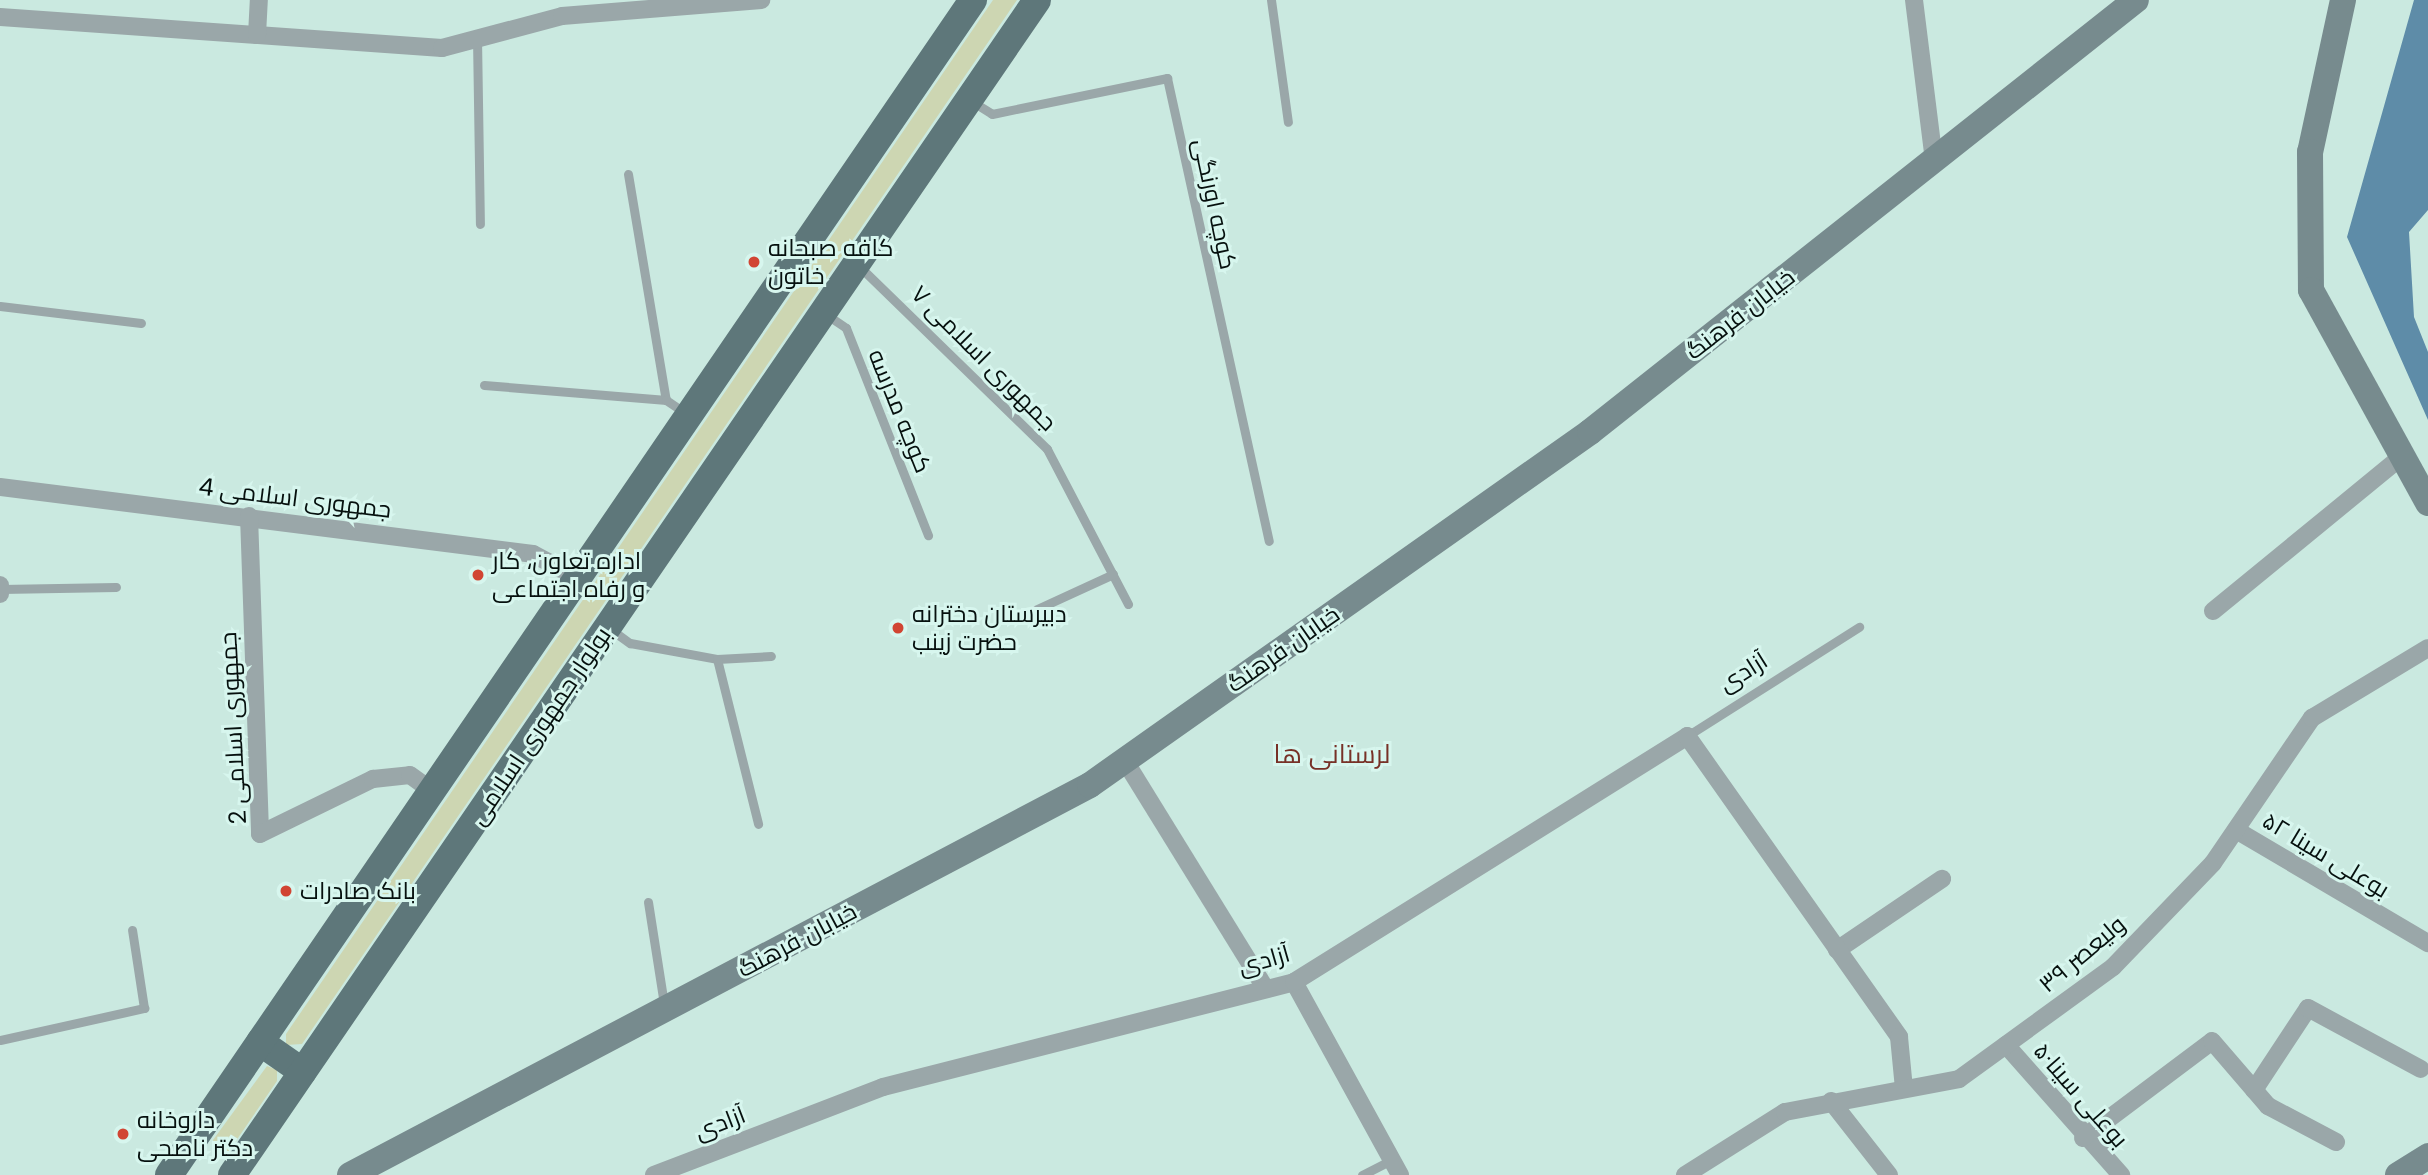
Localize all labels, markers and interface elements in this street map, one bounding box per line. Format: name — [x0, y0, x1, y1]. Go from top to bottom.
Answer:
street label: کوچه اورنگی — [1187, 136, 1243, 272]
place label: کافه صبحانه خاتون — [768, 234, 893, 290]
marker: کافه صبحانه خاتون — [746, 254, 762, 270]
street label: خیابان فرهنگ — [1680, 262, 1800, 366]
street label: جمهوری اسلامی ۷ — [905, 279, 1063, 437]
street label: کوچه مدرسه — [862, 345, 938, 477]
street label: جمهوری اسلامی 4 — [197, 472, 393, 524]
place label: اداره تعاون، کار و رفاه اجتماعی — [492, 547, 645, 603]
marker: اداره تعاون، کار و رفاه اجتماعی — [470, 567, 486, 583]
place label: دبیرستان دخترانه حضرت زینب — [912, 600, 1067, 656]
street label: خیابان فرهنگ — [1221, 600, 1345, 698]
marker: دبیرستان دخترانه حضرت زینب — [890, 620, 906, 636]
street label: بولوار جمهوری اسلامی — [463, 622, 617, 830]
street label: جمهوری اسلامی 2 — [214, 631, 252, 825]
street label: آزادی — [1713, 646, 1773, 698]
district label: لرستانی ها — [1274, 739, 1390, 771]
street label: بوعلی سینا ۵۲ — [2257, 806, 2395, 904]
place label: بانک صادرات — [300, 877, 416, 905]
marker: بانک صادرات — [278, 883, 294, 899]
street label: خیابان فرهنگ — [732, 897, 862, 983]
street label: ولیعصر ۳۹ — [2033, 910, 2131, 998]
street label: آزادی — [1235, 939, 1293, 981]
street label: بوعلی سینا۵۰ — [2028, 1037, 2134, 1153]
street label: آزادی — [690, 1100, 750, 1146]
place label: داروخانه دکتر ناصحی — [137, 1106, 253, 1162]
marker: داروخانه دکتر ناصحی — [115, 1126, 131, 1142]

